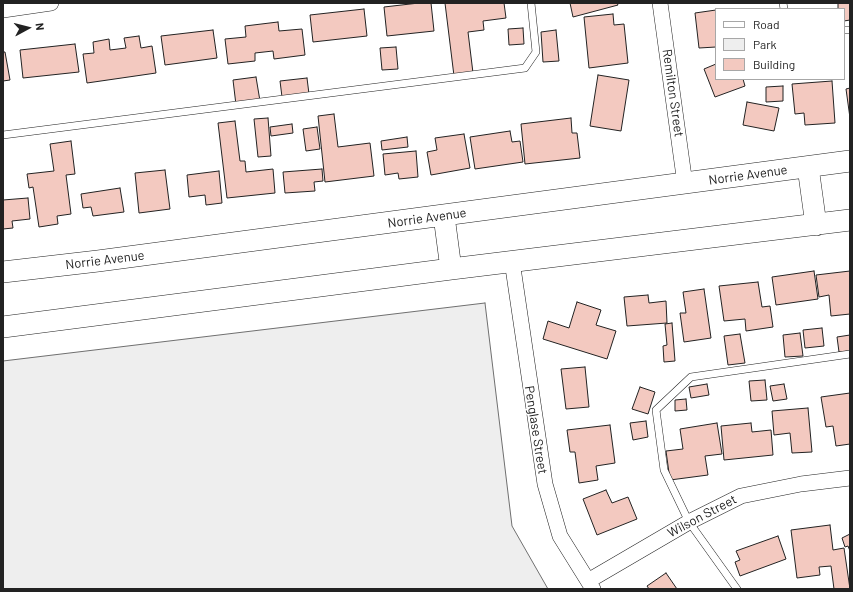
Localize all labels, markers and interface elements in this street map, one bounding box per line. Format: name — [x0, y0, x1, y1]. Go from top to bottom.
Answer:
north arrow — [8, 8, 48, 48]
legend — [715, 8, 845, 80]
text: Road — [753, 17, 780, 31]
text: N — [34, 22, 47, 31]
text: Park — [753, 37, 777, 51]
street label: Remilton Street — [659, 48, 687, 138]
text: Building — [753, 57, 795, 71]
street label: Norrie Avenue — [708, 162, 788, 188]
street label: Norrie Avenue — [387, 205, 467, 231]
street label: Norrie Avenue — [65, 247, 145, 273]
street label: Penglase Street — [521, 385, 551, 475]
street label: Wilson Street — [665, 491, 739, 541]

